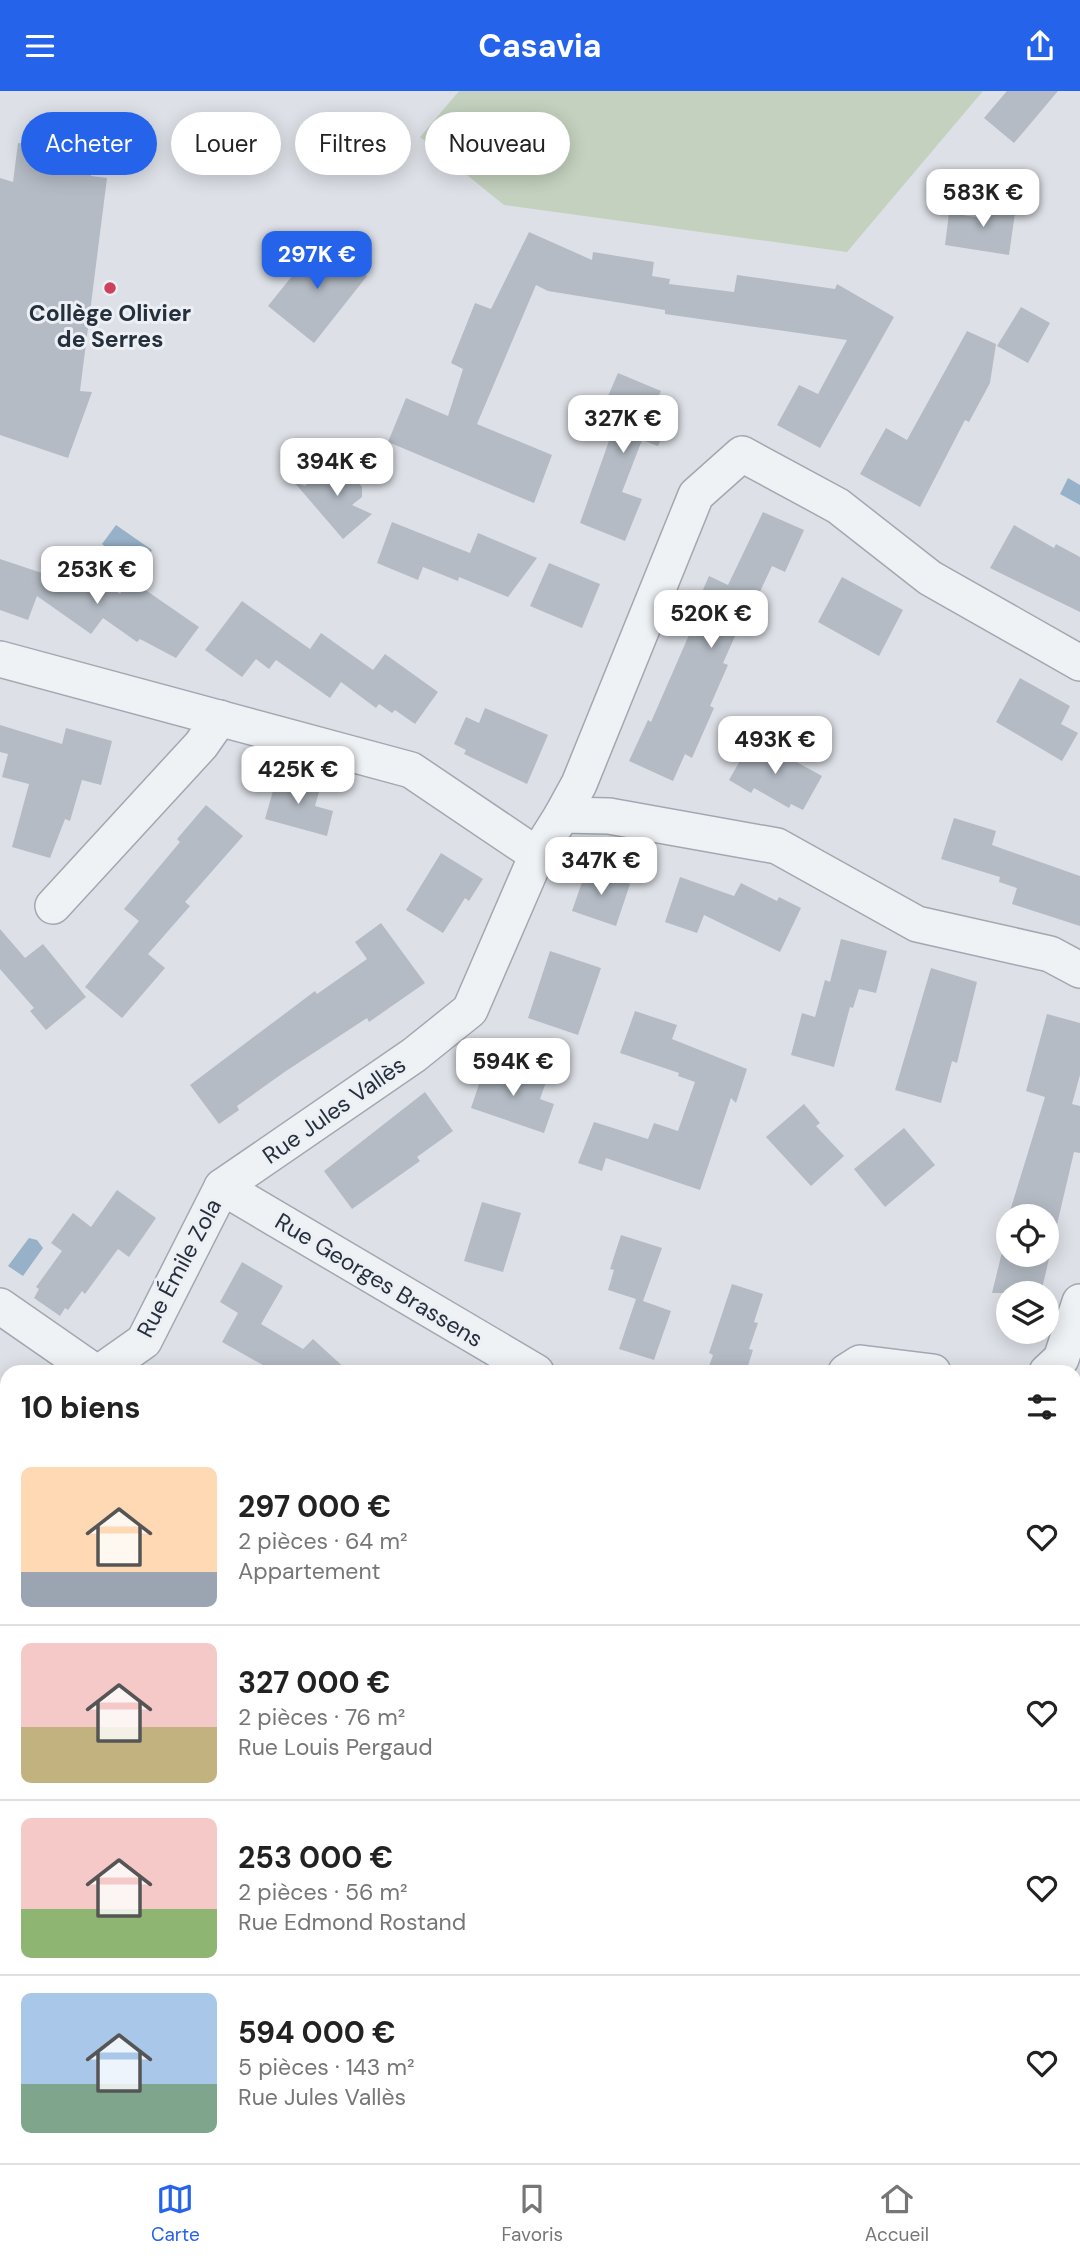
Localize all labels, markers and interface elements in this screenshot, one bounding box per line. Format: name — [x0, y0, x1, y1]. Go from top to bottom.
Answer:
text: Casavia — [478, 25, 602, 67]
icon: menu — [21, 27, 59, 65]
icon: share — [1021, 27, 1059, 65]
chip: Acheter — [21, 112, 157, 175]
chip: Louer — [171, 112, 281, 175]
chip: Filtres — [295, 112, 411, 175]
chip: Nouveau — [425, 112, 570, 175]
pin: 583K € — [926, 169, 1040, 229]
text: 583K € — [942, 177, 1024, 207]
pin: 297K € — [260, 231, 374, 291]
text: 297K € — [278, 239, 356, 269]
marker: Collège Olivier de Serres — [102, 280, 118, 296]
place label: Collège Olivier de Serres — [29, 298, 191, 354]
pin: 327K € — [566, 395, 680, 455]
text: 327K € — [584, 403, 662, 433]
pin: 394K € — [280, 439, 394, 498]
text: 394K € — [296, 446, 378, 476]
pin: 253K € — [40, 547, 154, 606]
text: 253K € — [57, 554, 137, 584]
pin: 520K € — [654, 591, 768, 650]
text: 520K € — [670, 598, 752, 628]
pin: 493K € — [718, 717, 832, 776]
text: 493K € — [734, 724, 816, 754]
pin: 425K € — [241, 747, 355, 806]
text: 425K € — [257, 754, 339, 784]
pin: 347K € — [544, 837, 658, 897]
text: 347K € — [561, 845, 641, 875]
pin: 594K € — [456, 1039, 570, 1098]
text: 594K € — [472, 1046, 554, 1076]
street label: Rue Jules Vallès — [257, 1050, 411, 1170]
street label: Rue Émile Zola — [130, 1193, 228, 1343]
map controls — [996, 1204, 1059, 1344]
button: locate — [996, 1204, 1059, 1267]
street label: Rue Georges Brassens — [270, 1206, 488, 1354]
button: layers — [996, 1281, 1059, 1344]
text: 10 biens — [21, 1388, 141, 1427]
icon: filters — [1023, 1388, 1061, 1426]
text: 297 000 € — [238, 1487, 391, 1526]
icon: home — [77, 1495, 161, 1579]
icon: heart — [1023, 1518, 1061, 1556]
text: 2 pièces · 64 m² — [238, 1526, 408, 1556]
text: Appartement — [238, 1556, 381, 1586]
text: 327 000 € — [238, 1663, 390, 1702]
icon: home — [77, 1671, 161, 1755]
icon: heart — [1023, 1694, 1061, 1732]
text: 2 pièces · 76 m² — [238, 1702, 405, 1732]
text: Rue Louis Pergaud — [238, 1732, 433, 1762]
text: 253 000 € — [238, 1838, 393, 1877]
icon: home — [77, 1846, 161, 1930]
icon: heart — [1023, 1869, 1061, 1907]
text: 2 pièces · 56 m² — [238, 1877, 408, 1907]
text: Rue Edmond Rostand — [238, 1907, 466, 1937]
text: 594 000 € — [238, 2013, 396, 2052]
icon: home — [77, 2021, 161, 2105]
icon: heart — [1023, 2044, 1061, 2082]
text: 5 pièces · 143 m² — [238, 2052, 415, 2082]
text: Rue Jules Vallès — [238, 2082, 406, 2112]
tab: Carte — [151, 2180, 200, 2247]
tab: Favoris — [502, 2180, 563, 2247]
tab: Accueil — [865, 2180, 929, 2247]

